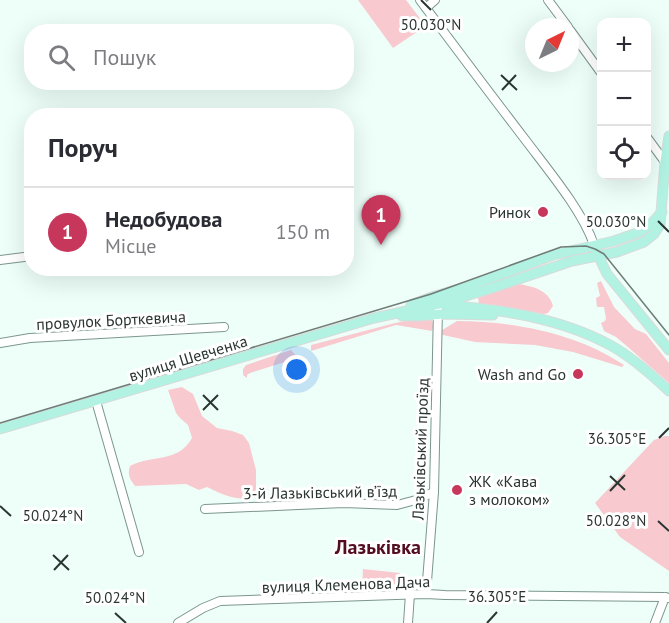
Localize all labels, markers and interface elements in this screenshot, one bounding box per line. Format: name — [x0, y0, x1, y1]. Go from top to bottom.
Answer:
text: 50.030°N — [401, 15, 461, 34]
north arrow — [525, 18, 579, 72]
map controls — [597, 18, 651, 180]
button: + — [597, 18, 651, 72]
search box — [24, 24, 354, 90]
icon: search — [45, 41, 78, 74]
text: Пошук — [93, 43, 156, 71]
button: − — [597, 72, 651, 126]
button: locate — [597, 126, 651, 180]
text: Поруч — [48, 131, 118, 164]
pin: 1 — [362, 196, 400, 245]
place label: Ринок — [489, 202, 531, 222]
text: Недобудова — [105, 205, 222, 233]
marker: Ринок — [536, 205, 550, 219]
text: 50.030°N — [586, 212, 646, 231]
text: 1 — [62, 219, 73, 245]
text: 150 m — [276, 219, 330, 245]
text: Місце — [105, 233, 156, 259]
street label: провулок Борткевича — [36, 306, 186, 334]
street label: вулиця Шевченка — [126, 330, 250, 386]
your location — [282, 355, 311, 384]
place label: Wash and Go — [478, 364, 566, 384]
marker: Wash and Go — [571, 367, 585, 381]
street label: Лазьківський проїзд — [407, 377, 432, 521]
text: 36.305°E — [588, 429, 646, 448]
place label: ЖК «Кава з молоком» — [468, 471, 550, 509]
street label: 3-й Лазьківський в’їзд — [243, 481, 398, 503]
marker: ЖК «Кава з молоком» — [450, 483, 464, 497]
text: 50.024°N — [23, 506, 83, 525]
text: 50.028°N — [586, 511, 646, 530]
district label: Лазьківка — [334, 534, 421, 560]
street label: вулиця Клеменова Дача — [261, 571, 431, 597]
text: 36.305°E — [468, 587, 526, 606]
text: 50.024°N — [85, 588, 145, 607]

